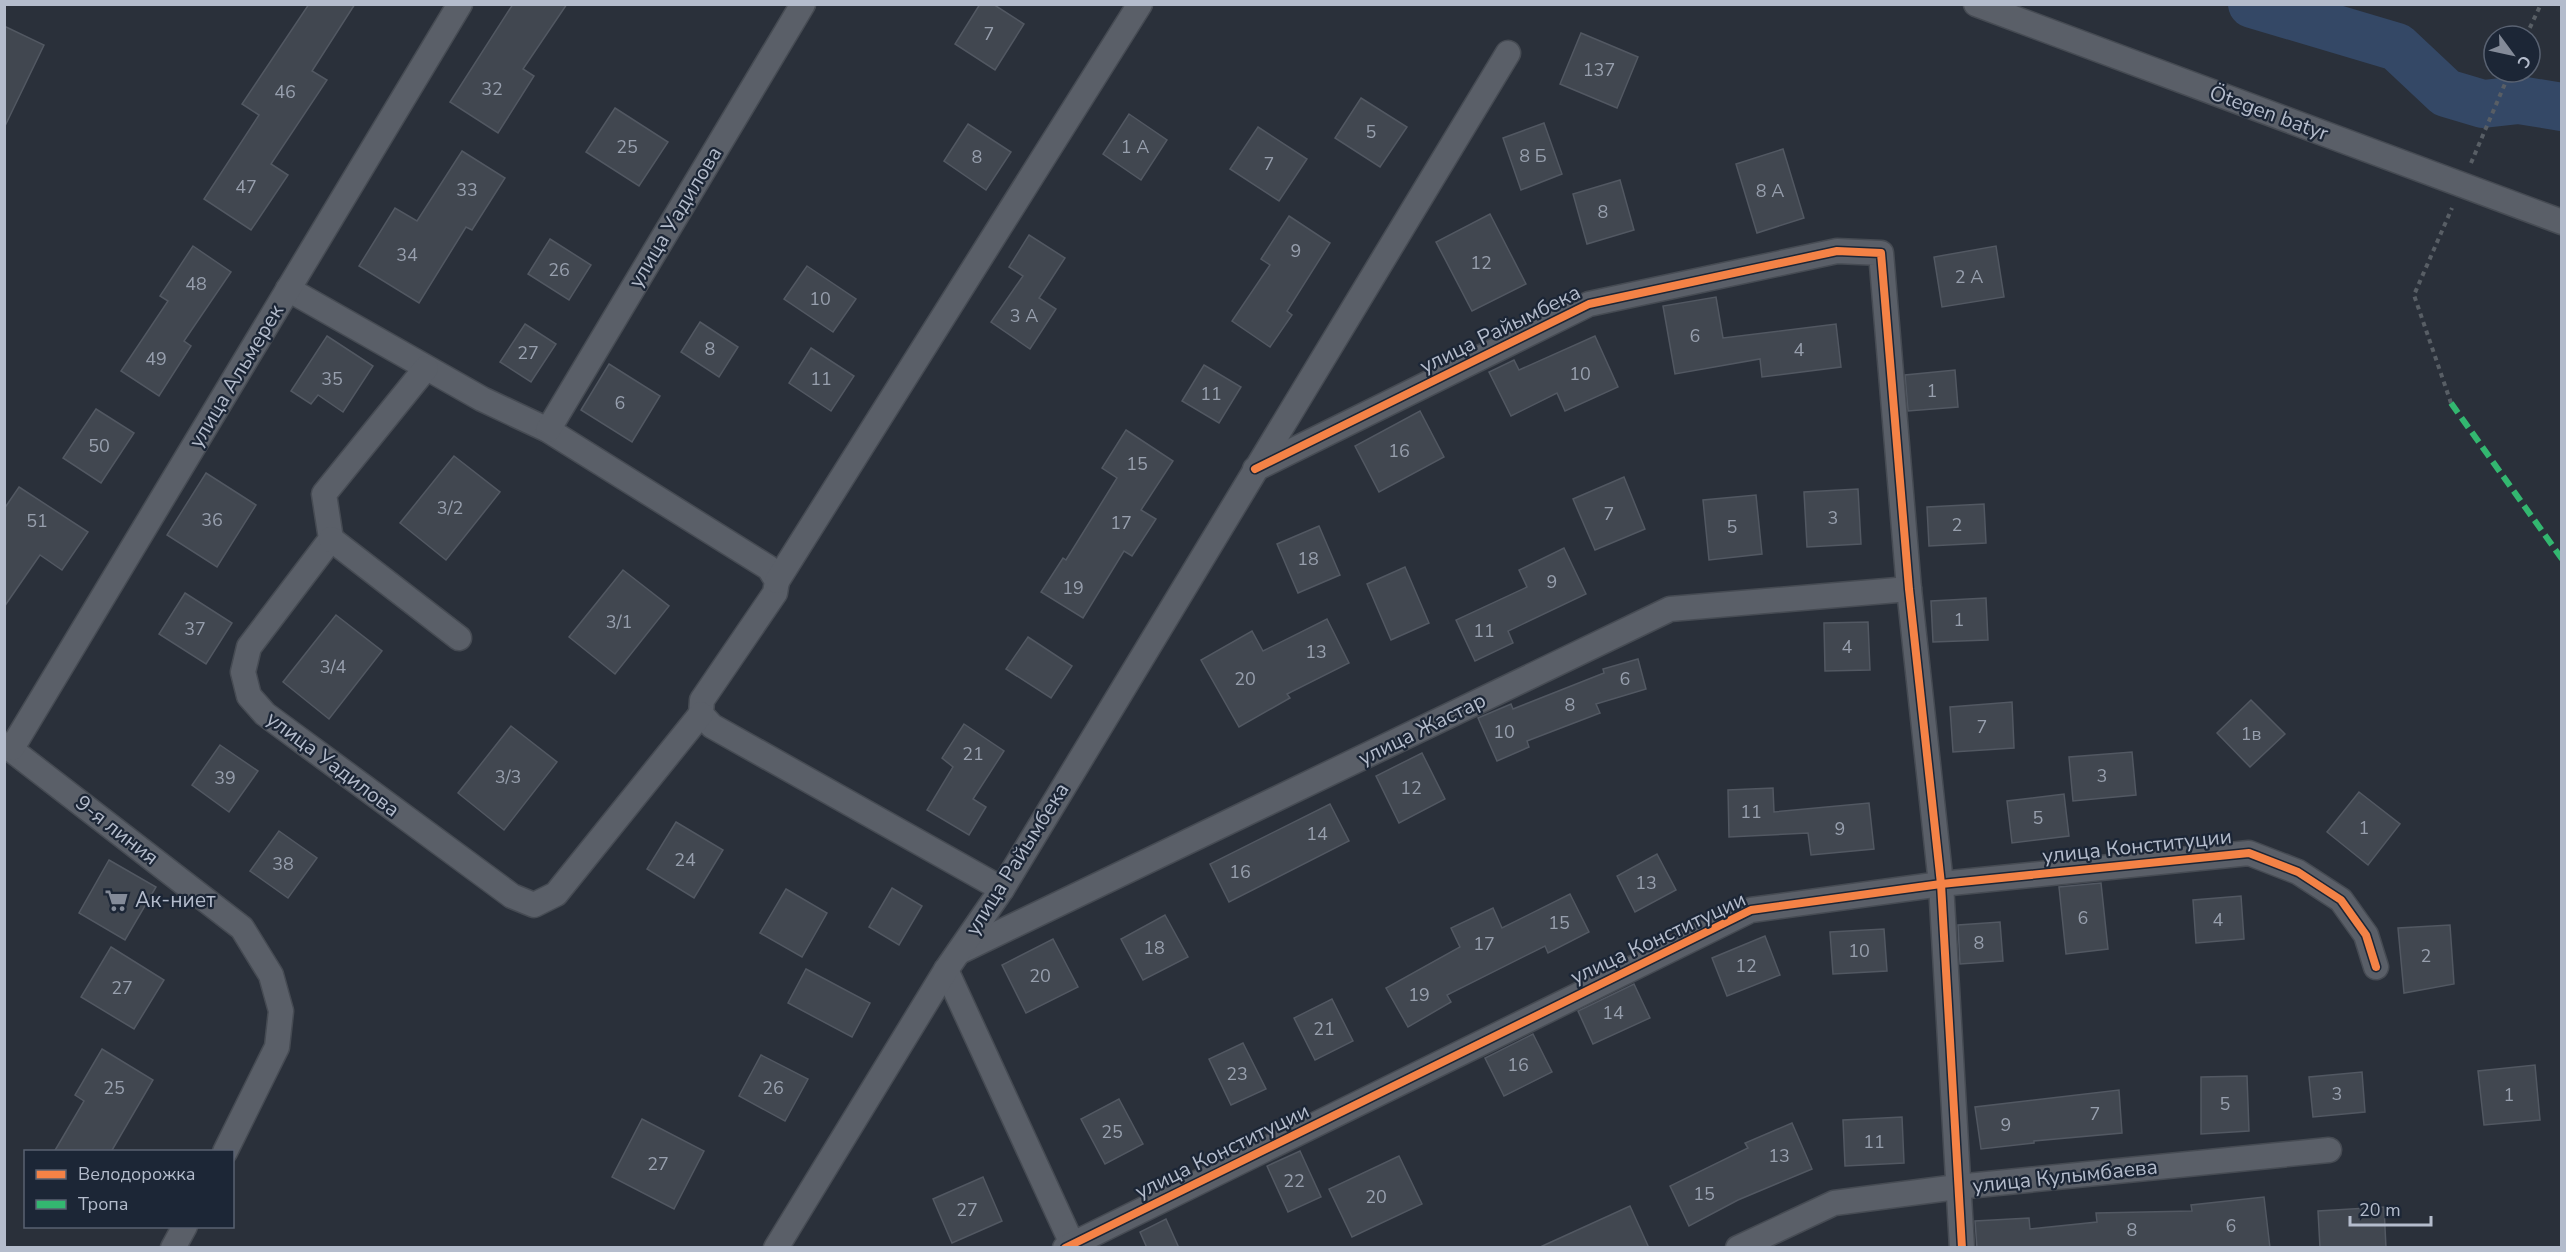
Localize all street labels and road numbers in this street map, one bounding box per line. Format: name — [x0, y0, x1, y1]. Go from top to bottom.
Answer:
street label: Ötegen batyr — [2206, 79, 2333, 148]
street label: улица Уадилова — [622, 141, 728, 293]
street label: улица Райымбека — [1415, 278, 1585, 380]
street label: улица Альмерек — [182, 298, 290, 453]
street label: улица Жастар — [1354, 686, 1490, 772]
street label: улица Уадилова — [261, 705, 405, 823]
street label: улица Райымбека — [959, 777, 1075, 941]
street label: 9-я линия — [70, 789, 164, 871]
street label: улица Конституции — [2041, 822, 2233, 870]
street label: улица Конституции — [1566, 885, 1750, 991]
street label: улица Конституции — [1130, 1097, 1314, 1205]
street label: улица Кулымбаева — [1971, 1152, 2159, 1200]

